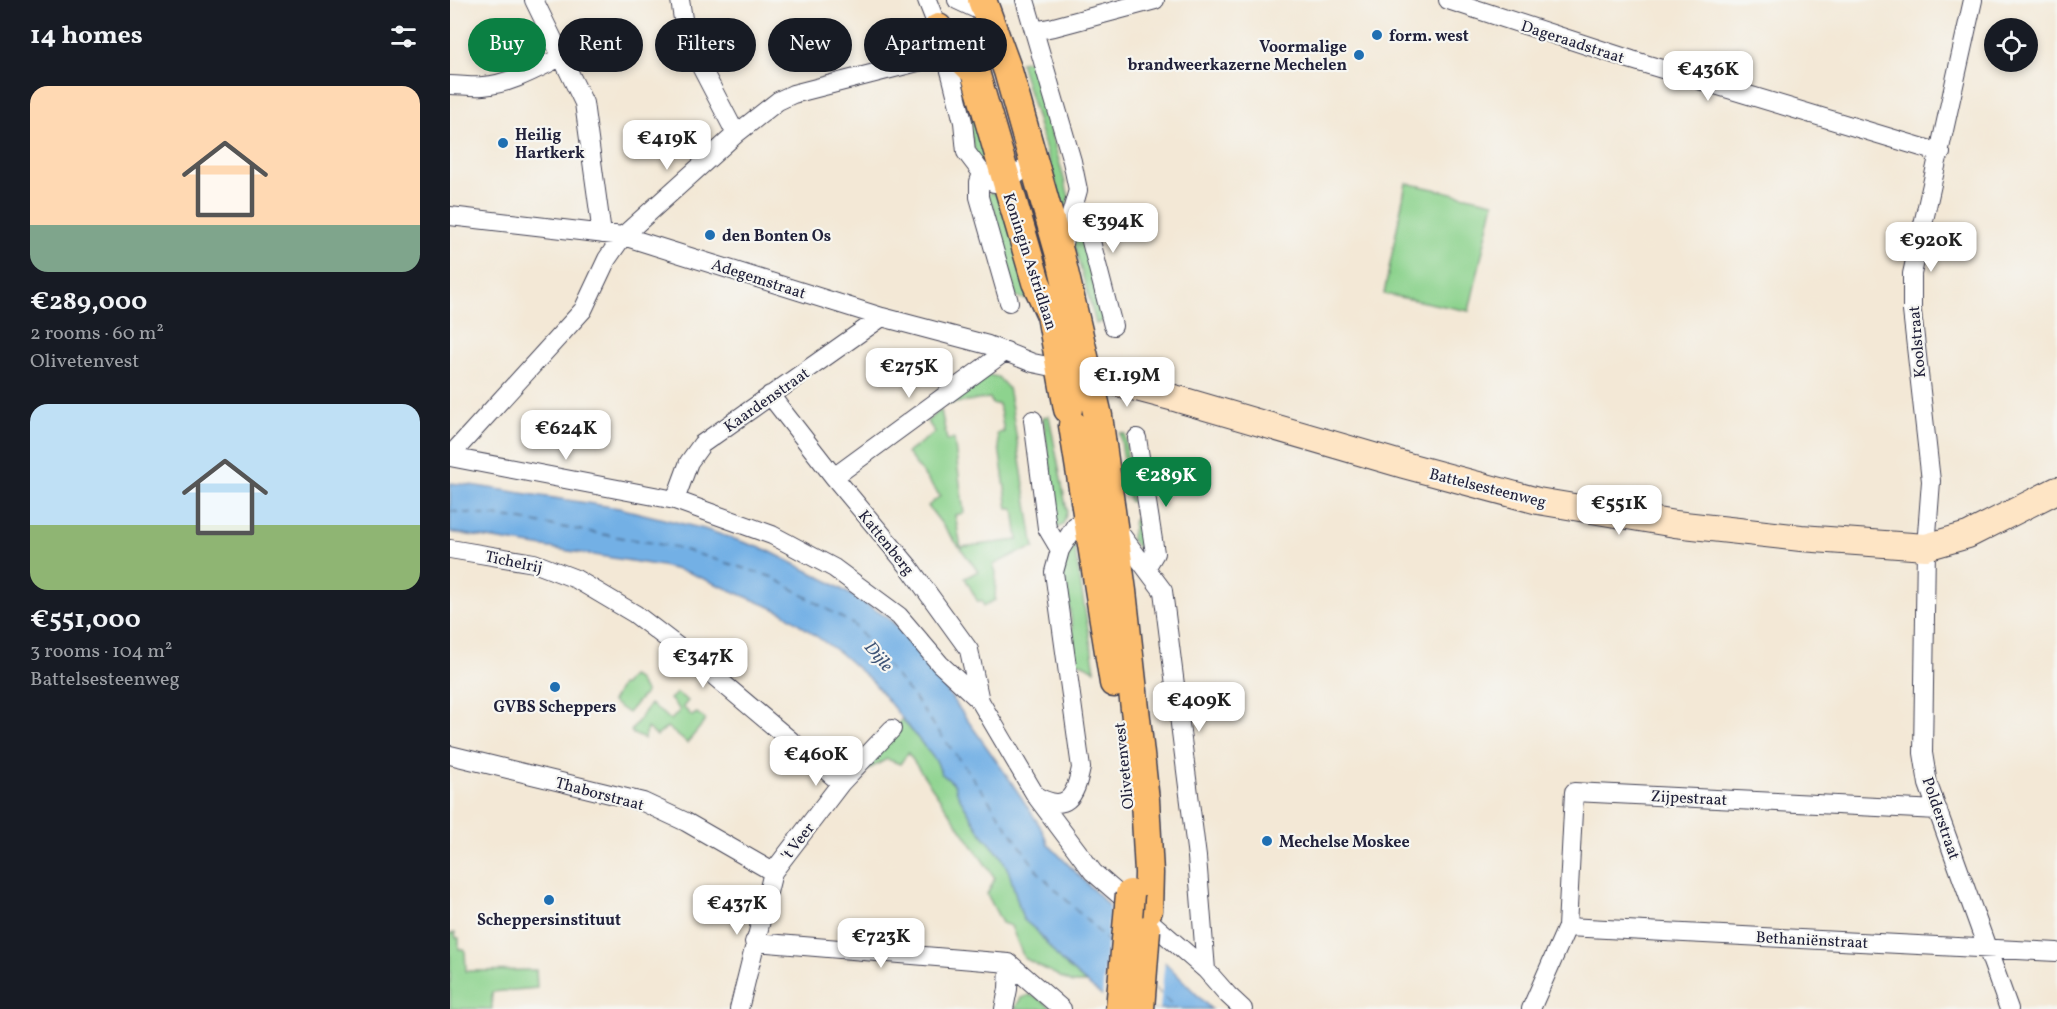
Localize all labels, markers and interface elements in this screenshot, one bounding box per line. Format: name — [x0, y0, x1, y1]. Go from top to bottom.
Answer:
street label: Dageraadstraat — [1518, 16, 1627, 70]
text: 14 homes — [30, 18, 143, 54]
chip: Buy — [468, 18, 546, 72]
chip: Rent — [558, 18, 643, 72]
chip: Filters — [655, 18, 756, 72]
chip: New — [768, 18, 852, 72]
chip: Apartment — [864, 18, 1007, 72]
map controls — [1984, 18, 2038, 72]
button: locate — [1984, 18, 2038, 72]
icon: filters — [387, 20, 420, 53]
place label: form. west — [1389, 26, 1469, 48]
marker: form. west — [1370, 28, 1384, 42]
place label: Voormalige brandweerkazerne Mechelen — [1128, 37, 1347, 77]
marker: Voormalige brandweerkazerne Mechelen — [1352, 48, 1366, 62]
pin: €436K — [1666, 51, 1750, 102]
text: €436K — [1677, 56, 1739, 84]
pin: €419K — [625, 120, 709, 171]
icon: home — [171, 125, 279, 233]
place label: Heilig Hartkerk — [515, 125, 585, 165]
text: €419K — [637, 125, 697, 153]
marker: Heilig Hartkerk — [496, 136, 510, 150]
street label: Koningin Astridlaan — [997, 190, 1062, 333]
pin: €394K — [1071, 203, 1155, 254]
text: €394K — [1082, 208, 1144, 236]
pin: €920K — [1889, 222, 1973, 273]
place label: den Bonten Os — [722, 226, 831, 248]
text: €920K — [1900, 227, 1962, 255]
marker: den Bonten Os — [703, 228, 717, 242]
street label: Adegemstraat — [708, 254, 809, 306]
text: €289,000 — [30, 284, 147, 320]
street label: Koolstraat — [1904, 304, 1932, 379]
text: 2 rooms · 60 m² — [30, 320, 164, 348]
text: Olivetenvest — [30, 348, 139, 376]
pin: €275K — [867, 348, 951, 399]
text: €275K — [880, 353, 938, 381]
pin: €1.19M — [1078, 357, 1176, 408]
text: €1.19M — [1094, 362, 1160, 390]
street label: Kaardenstraat — [720, 363, 815, 438]
pin: €624K — [524, 410, 608, 461]
text: €624K — [535, 415, 597, 443]
icon: home — [171, 443, 279, 551]
pin: €289K — [1124, 457, 1208, 508]
text: €289K — [1135, 462, 1197, 490]
street label: Battelsesteenweg — [1427, 464, 1548, 514]
pin: €551K — [1577, 485, 1661, 536]
text: €551K — [1591, 490, 1647, 518]
street label: Kattenberg — [852, 506, 918, 580]
street label: Tichelrij — [483, 546, 544, 580]
text: €551,000 — [30, 602, 141, 638]
water label: Dijle — [858, 636, 898, 678]
text: 3 rooms · 104 m² — [30, 638, 172, 666]
pin: €347K — [661, 638, 745, 689]
text: €347K — [673, 643, 733, 671]
text: Battelsesteenweg — [30, 666, 180, 694]
marker: GVBS Scheppers — [548, 680, 562, 694]
pin: €409K — [1157, 682, 1241, 733]
text: €409K — [1167, 687, 1231, 715]
place label: GVBS Scheppers — [493, 697, 617, 719]
street label: Olivetenvest — [1109, 721, 1141, 810]
pin: €460K — [774, 736, 858, 787]
text: €460K — [784, 741, 848, 769]
street label: Thaborstraat — [553, 773, 647, 817]
street label: Polderstraat — [1916, 774, 1965, 863]
street label: Zijpestraat — [1650, 786, 1728, 812]
street label: 't Veer — [777, 818, 821, 866]
place label: Mechelse Moskee — [1279, 832, 1410, 854]
marker: Mechelse Moskee — [1260, 834, 1274, 848]
pin: €437K — [695, 885, 779, 936]
text: €437K — [707, 890, 767, 918]
marker: Scheppersinstituut — [542, 893, 556, 907]
place label: Scheppersinstituut — [477, 910, 621, 932]
pin: €723K — [839, 918, 923, 969]
text: €723K — [852, 923, 910, 951]
street label: Bethaniënstraat — [1755, 927, 1869, 955]

